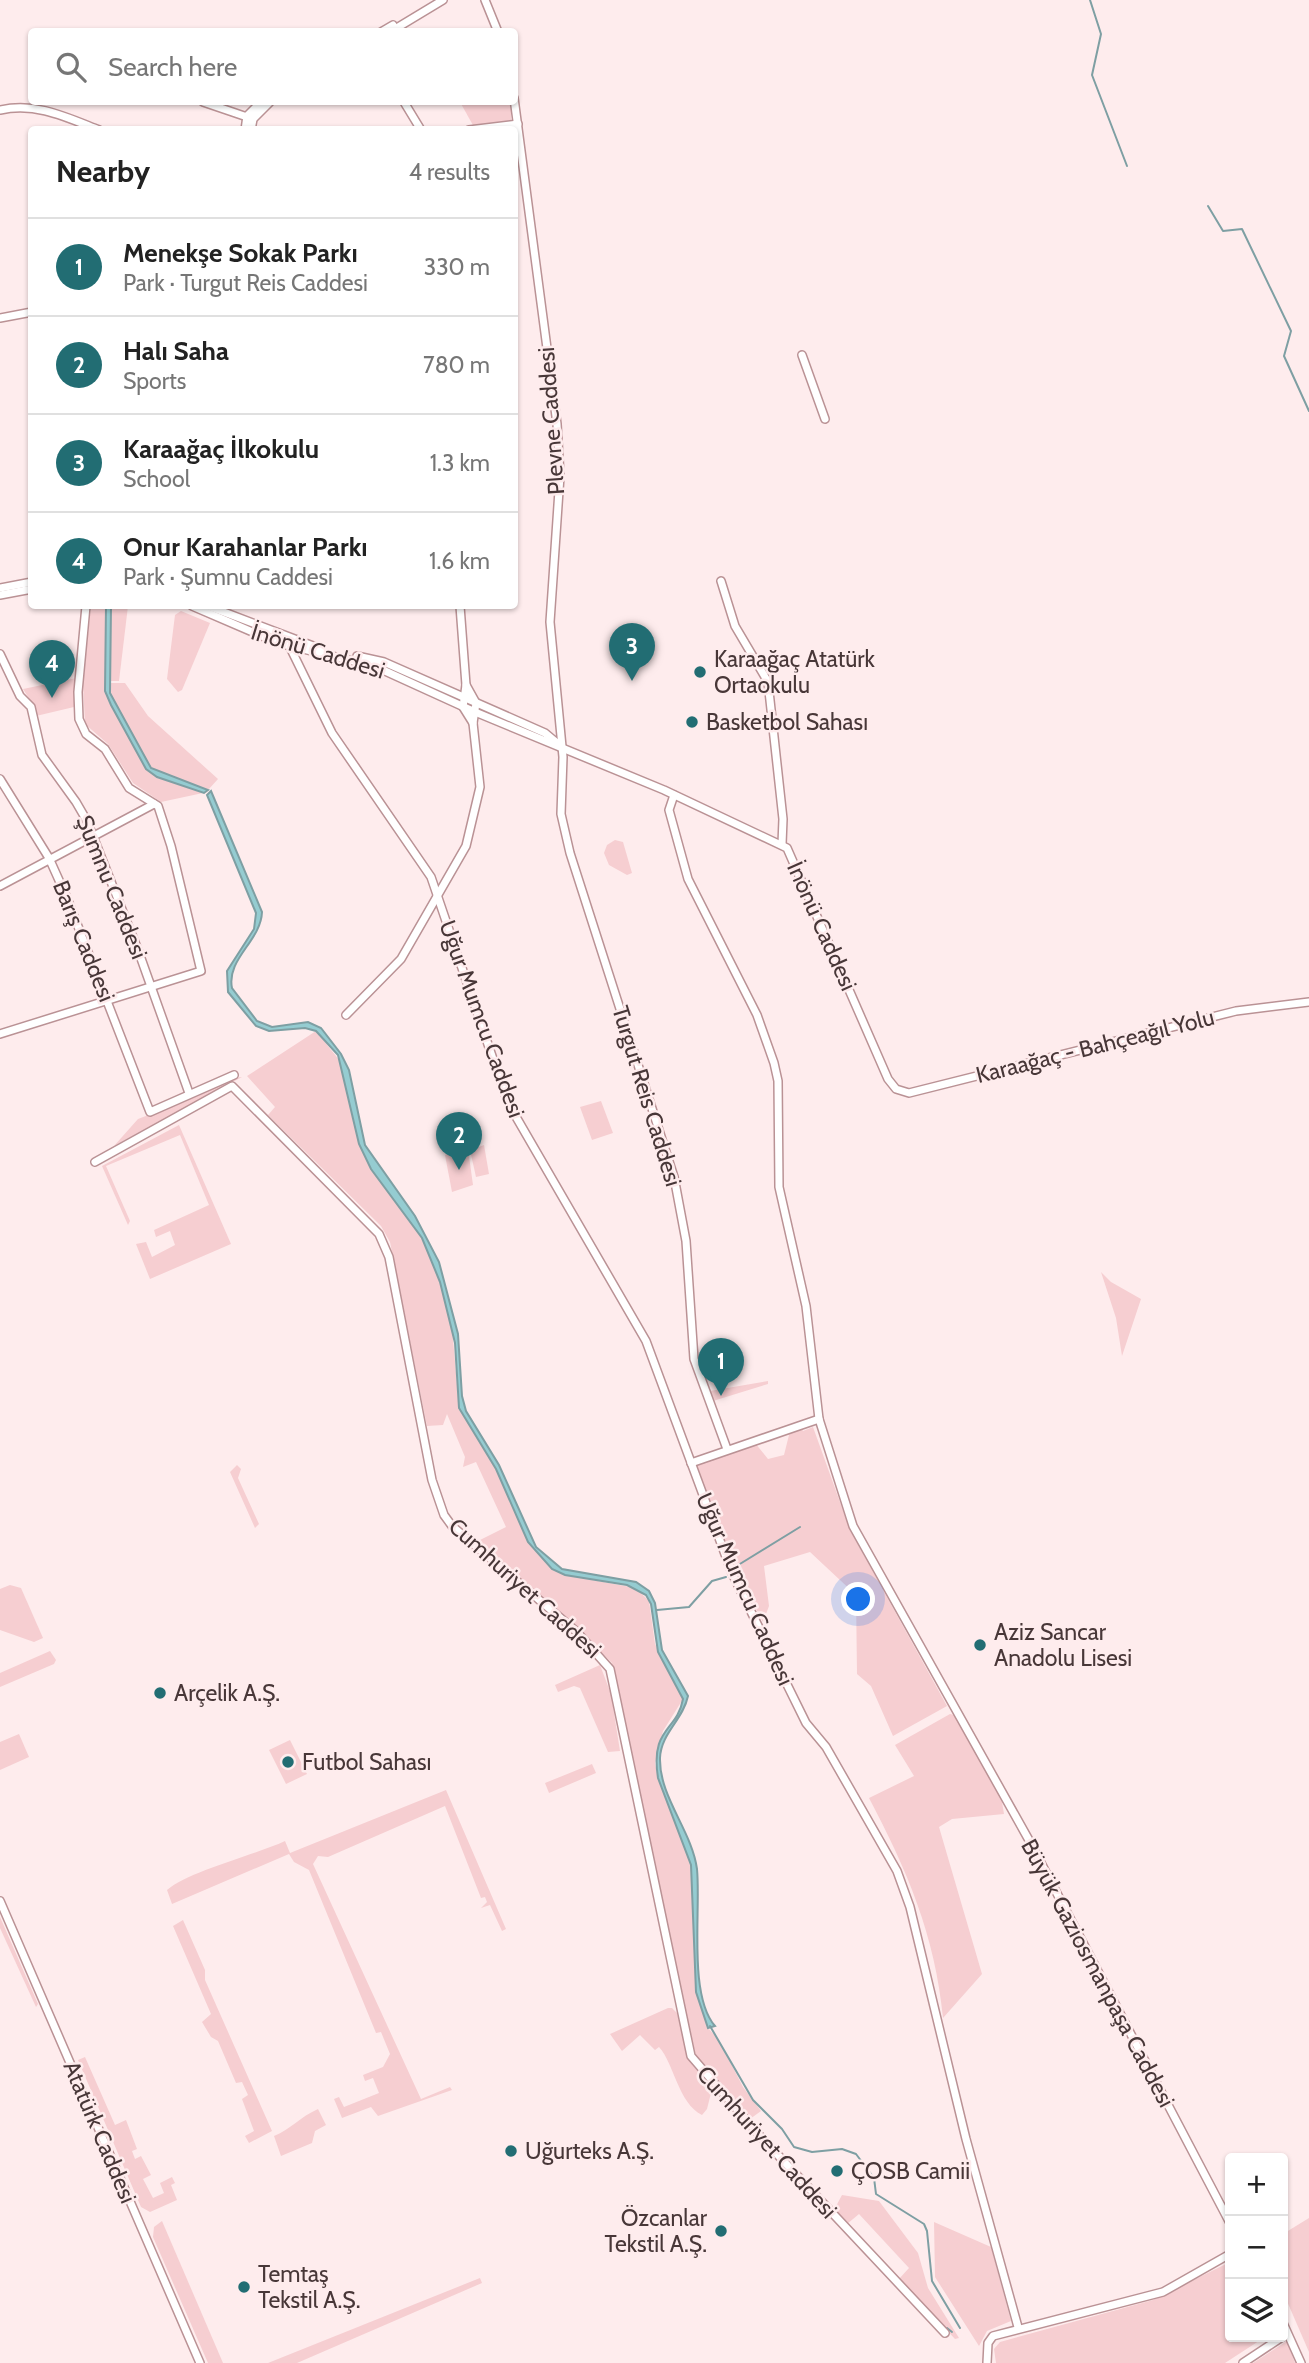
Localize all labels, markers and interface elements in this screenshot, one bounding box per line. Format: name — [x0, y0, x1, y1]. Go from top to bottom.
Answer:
search box — [28, 28, 518, 105]
icon: search — [52, 48, 90, 86]
text: Search here — [108, 51, 237, 83]
text: Nearby — [56, 153, 150, 190]
text: 4 results — [409, 158, 490, 186]
text: Menekşe Sokak Parkı — [123, 237, 358, 269]
text: 1 — [75, 253, 83, 281]
text: 330 m — [424, 253, 490, 281]
text: Park · Turgut Reis Caddesi — [123, 269, 368, 297]
text: Halı Saha — [123, 335, 229, 367]
street label: Plevne Caddesi — [532, 346, 570, 496]
text: 2 — [73, 351, 85, 379]
text: 780 m — [423, 351, 490, 379]
text: Sports — [123, 367, 186, 395]
text: Karaağaç İlkokulu — [123, 433, 319, 465]
text: 3 — [73, 449, 85, 477]
text: 1.3 km — [430, 449, 490, 477]
text: School — [123, 465, 190, 493]
text: Onur Karahanlar Parkı — [123, 531, 367, 563]
text: 4 — [72, 547, 86, 575]
text: 1.6 km — [429, 547, 490, 575]
text: Park · Şumnu Caddesi — [123, 563, 333, 591]
street label: İnönü Caddesi — [248, 617, 388, 685]
pin: 3 — [609, 623, 655, 681]
pin: 4 — [29, 640, 75, 698]
place label: Karaağaç Atatürk Ortaokulu — [714, 645, 876, 699]
marker: Karaağaç Atatürk Ortaokulu — [692, 664, 708, 680]
place label: Basketbol Sahası — [706, 708, 868, 736]
marker: Basketbol Sahası — [684, 714, 700, 730]
street label: Şumnu Caddesi — [70, 811, 154, 963]
street label: İnönü Caddesi — [781, 857, 863, 995]
street label: Barış Caddesi — [47, 876, 121, 1006]
street label: Uğur Mumcu Caddesi — [433, 917, 531, 1121]
street label: Turgut Reis Caddesi — [606, 1002, 688, 1190]
street label: Karaağaç - Bahçeağıl Yolu — [973, 1003, 1217, 1089]
pin: 2 — [436, 1112, 482, 1170]
pin: 1 — [698, 1338, 744, 1396]
street label: Uğur Mumcu Caddesi — [690, 1488, 800, 1690]
street label: Cumhuriyet Caddesi — [443, 1512, 607, 1664]
your location — [841, 1582, 875, 1616]
place label: Aziz Sancar Anadolu Lisesi — [994, 1618, 1132, 1672]
marker: Aziz Sancar Anadolu Lisesi — [972, 1637, 988, 1653]
place label: Arçelik A.Ş. — [174, 1679, 280, 1707]
marker: Arçelik A.Ş. — [152, 1685, 168, 1701]
place label: Futbol Sahası — [302, 1748, 431, 1776]
marker: Futbol Sahası — [280, 1754, 296, 1770]
street label: Büyük Gaziosmanpaşa Caddesi — [1015, 1834, 1181, 2112]
street label: Atatürk Caddesi — [57, 2057, 143, 2207]
street label: Cumhuriyet Caddesi — [691, 2060, 843, 2224]
place label: Uğurteks A.Ş. — [525, 2137, 654, 2165]
marker: Uğurteks A.Ş. — [503, 2143, 519, 2159]
map controls — [1225, 2153, 1288, 2342]
button: + — [1225, 2153, 1288, 2216]
place label: ÇOSB Camii — [851, 2157, 970, 2185]
marker: ÇOSB Camii — [829, 2163, 845, 2179]
place label: Özcanlar Tekstil A.Ş. — [605, 2204, 708, 2258]
button: − — [1225, 2216, 1288, 2279]
marker: Özcanlar Tekstil A.Ş. — [713, 2223, 729, 2239]
place label: Temtaş Tekstil A.Ş. — [258, 2260, 360, 2314]
marker: Temtaş Tekstil A.Ş. — [236, 2279, 252, 2295]
button: layers — [1225, 2279, 1288, 2342]

